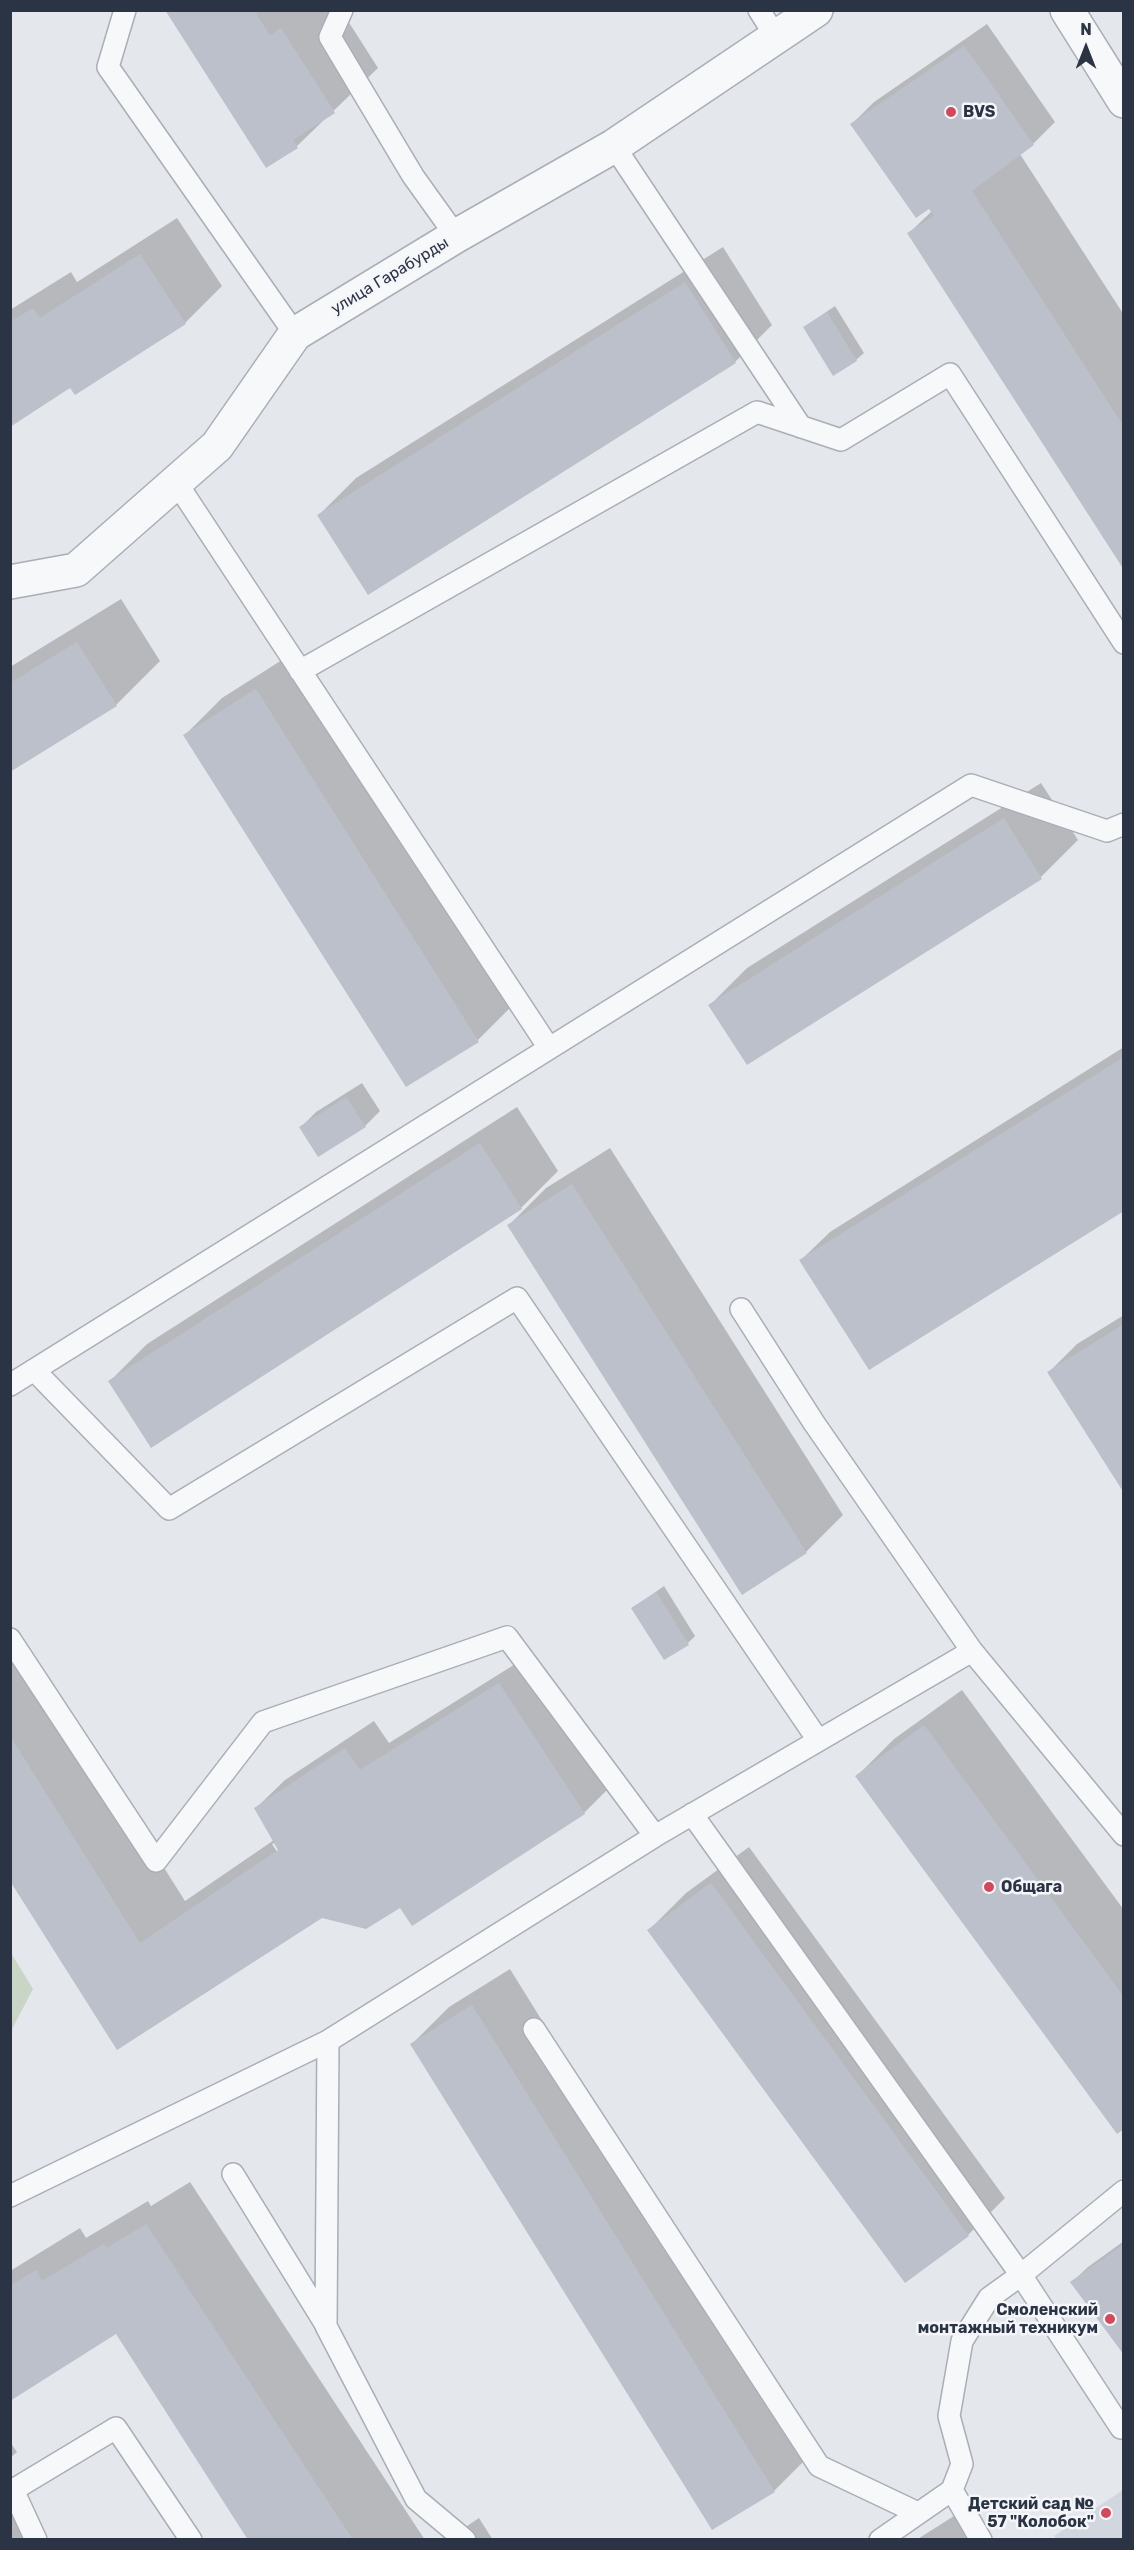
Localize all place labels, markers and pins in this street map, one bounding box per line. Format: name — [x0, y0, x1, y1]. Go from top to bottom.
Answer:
place label: BVS — [963, 102, 995, 122]
marker: BVS — [944, 105, 958, 119]
place label: Общага — [1001, 1877, 1062, 1897]
marker: Общага — [982, 1880, 996, 1894]
place label: Смоленский монтажный техникум — [918, 2300, 1098, 2338]
marker: Смоленский монтажный техникум — [1103, 2312, 1117, 2326]
place label: Детский сад № 57 "Колобок" — [968, 2494, 1094, 2532]
marker: Детский сад № 57 "Колобок" — [1099, 2506, 1113, 2520]

